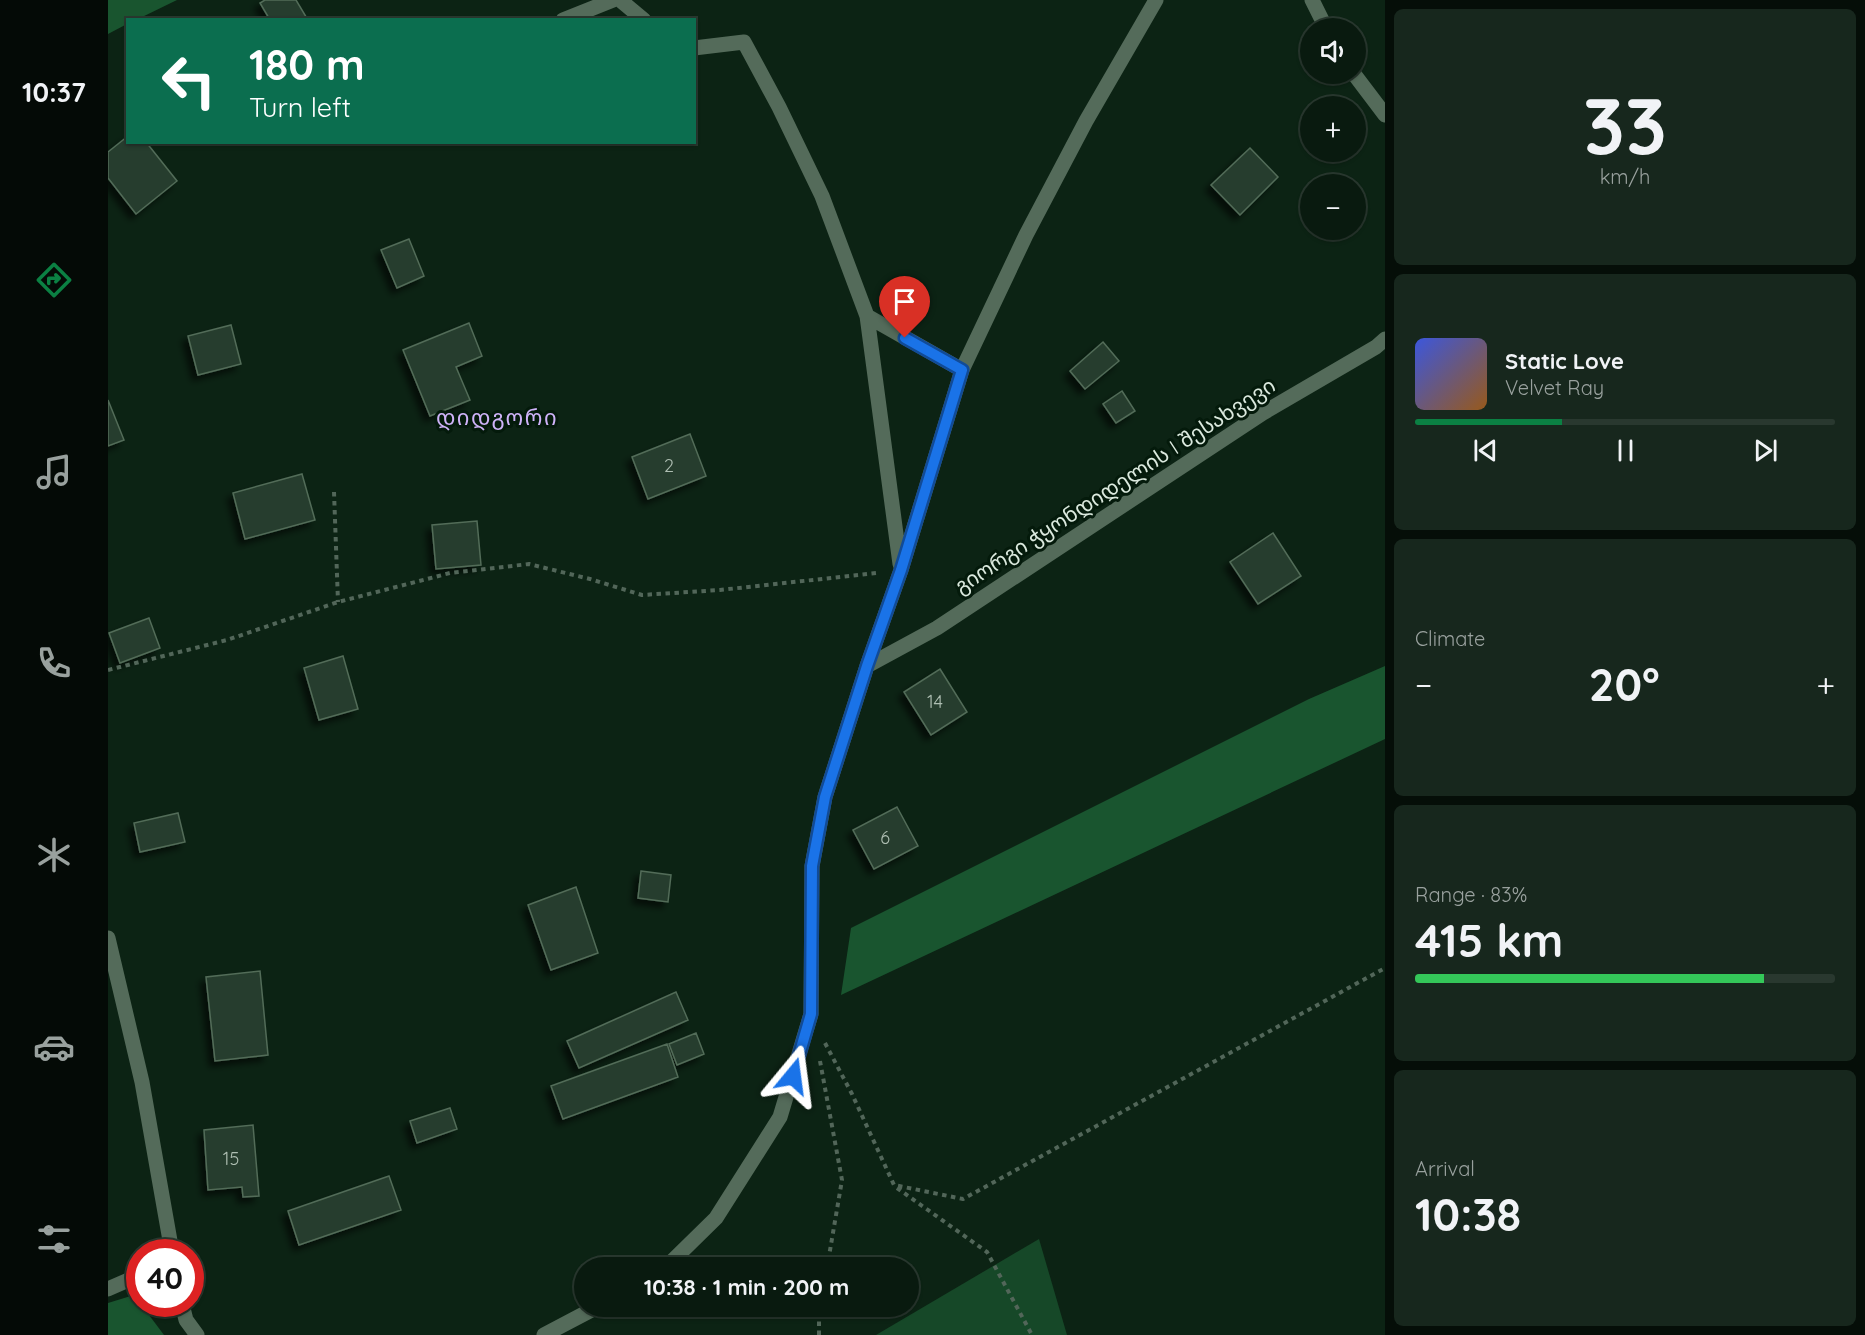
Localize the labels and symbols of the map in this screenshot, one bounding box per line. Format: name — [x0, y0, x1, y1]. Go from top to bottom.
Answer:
pin — [879, 276, 930, 338]
street label: გიორგი ჭყონდიდელის I შესახვევი — [949, 372, 1280, 600]
district label: დიდგორი — [436, 403, 558, 431]
house number: 2 — [664, 454, 674, 477]
house number: 14 — [927, 690, 943, 713]
house number: 6 — [880, 826, 890, 849]
position arrow — [761, 1044, 825, 1108]
house number: 15 — [223, 1147, 239, 1170]
speed limit sign: 40 — [126, 1239, 204, 1317]

